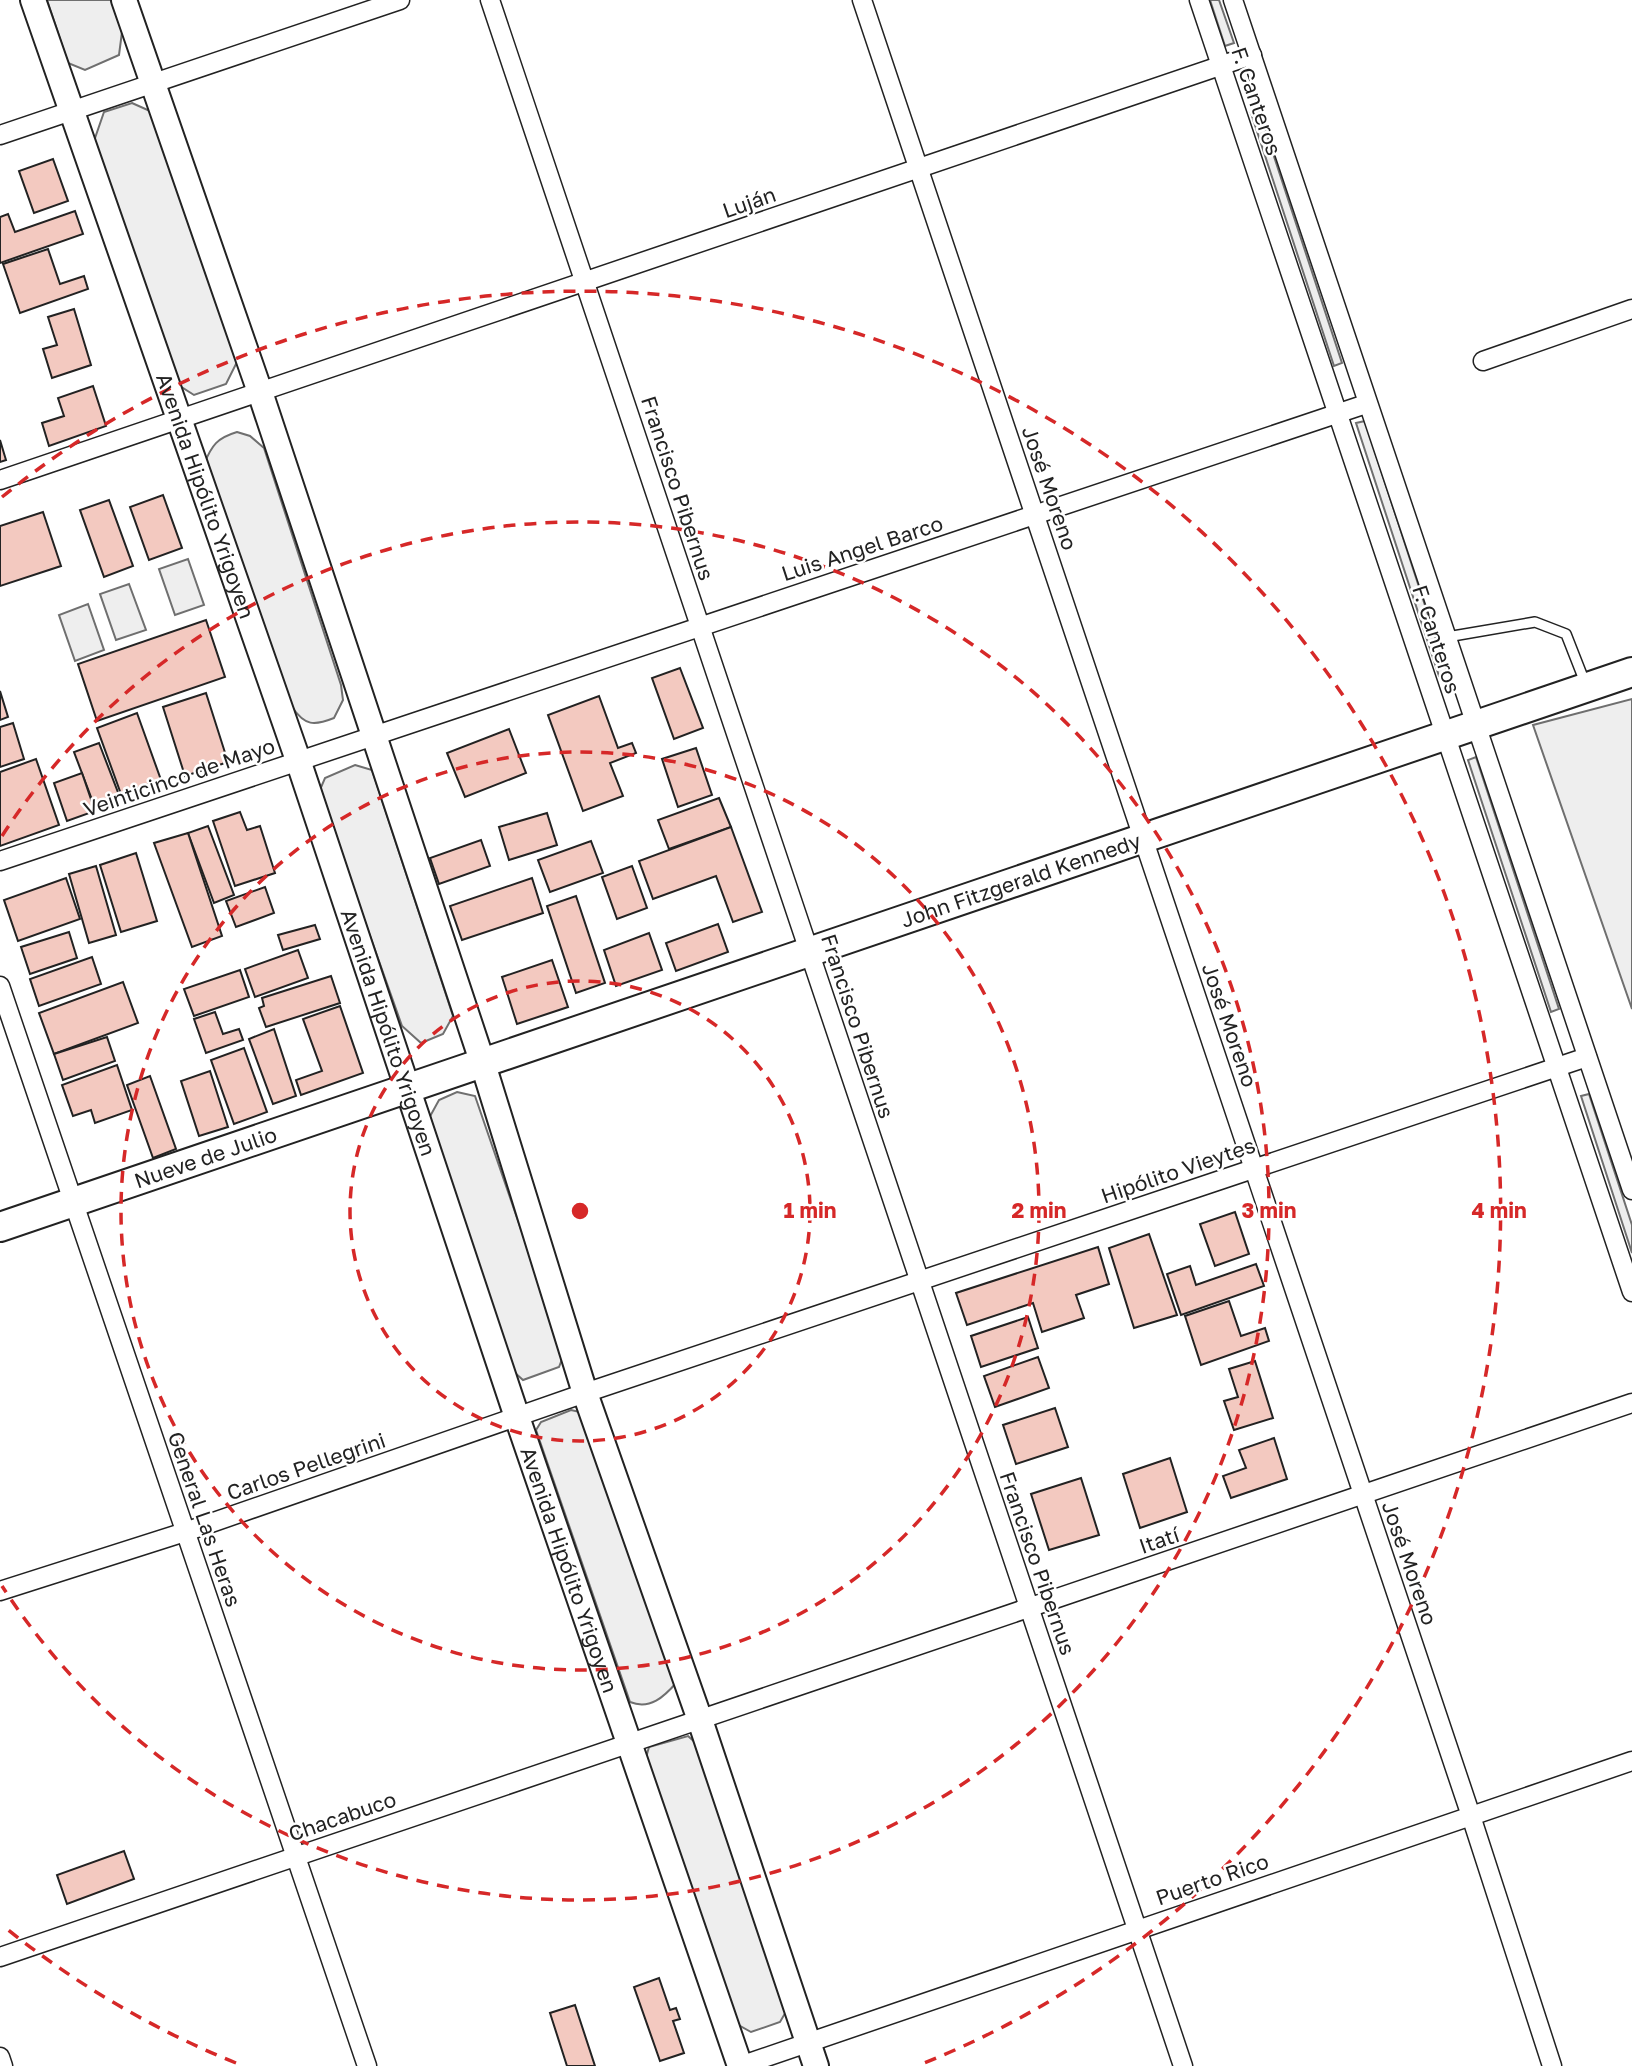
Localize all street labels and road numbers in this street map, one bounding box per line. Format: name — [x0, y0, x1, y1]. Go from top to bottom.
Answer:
street label: F. Canteros — [1226, 44, 1288, 158]
street label: Luján — [719, 181, 779, 223]
street label: Avenida Hipólito Yrigoyen — [151, 369, 261, 622]
street label: Francisco Pibernus — [636, 393, 720, 583]
street label: José Moreno — [1017, 423, 1083, 553]
street label: Luis Angel Barco — [778, 510, 946, 586]
street label: F. Canteros — [1407, 581, 1467, 697]
street label: Veinticinco de Mayo — [80, 732, 278, 822]
street label: John Fitzgerald Kennedy — [897, 827, 1144, 933]
street label: Avenida Hipólito Yrigoyen — [336, 906, 442, 1159]
street label: Francisco Pibernus — [816, 931, 900, 1121]
street label: José Moreno — [1197, 960, 1263, 1090]
street label: Nueve de Julio — [131, 1121, 280, 1193]
street label: Hipólito Vieytes — [1098, 1131, 1258, 1209]
street label: Carlos Pellegrini — [223, 1427, 389, 1505]
street label: General Las Heras — [163, 1428, 247, 1610]
street label: Avenida Hipólito Yrigoyen — [515, 1443, 624, 1696]
street label: Francisco Pibernus — [994, 1468, 1082, 1658]
street label: José Moreno — [1377, 1498, 1443, 1628]
street label: Itatí — [1136, 1521, 1184, 1559]
street label: Chacabuco — [285, 1785, 399, 1847]
street label: Puerto Rico — [1152, 1848, 1272, 1910]

